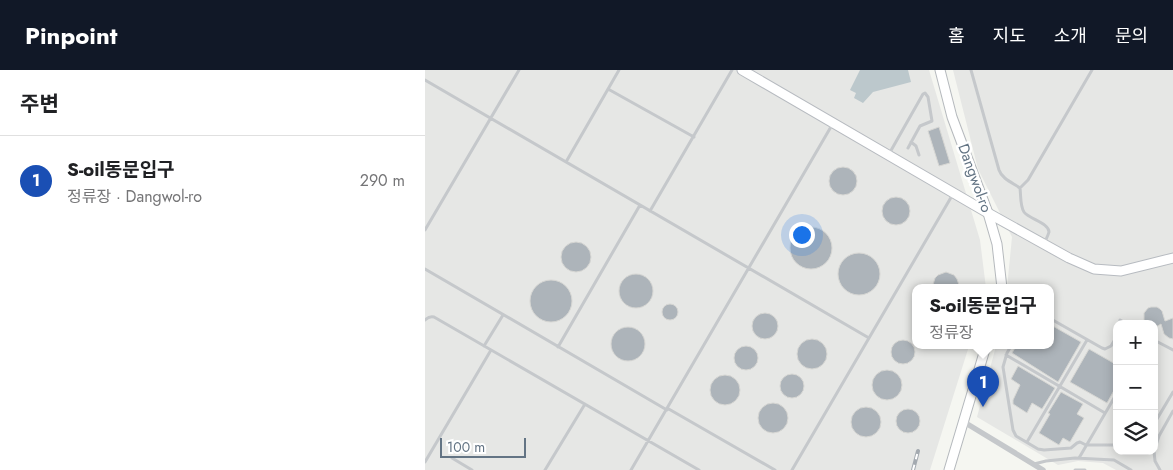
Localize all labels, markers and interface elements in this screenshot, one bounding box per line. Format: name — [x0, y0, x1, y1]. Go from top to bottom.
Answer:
text: Pinpoint — [25, 18, 117, 53]
text: 홈 — [948, 23, 965, 49]
text: 지도 — [993, 23, 1026, 49]
text: 소개 — [1054, 23, 1087, 49]
text: 문의 — [1115, 23, 1148, 49]
text: 주변 — [20, 89, 59, 119]
street label: Dangwol-ro — [952, 141, 998, 215]
text: S-oil동문입구 — [67, 156, 175, 183]
text: 1 — [32, 169, 40, 192]
text: 290 m — [360, 169, 405, 192]
text: 정류장 · Dangwol-ro — [67, 185, 202, 208]
your location — [789, 222, 815, 248]
popup — [912, 284, 1054, 349]
text: S-oil동문입구 — [929, 292, 1037, 319]
map controls — [1113, 320, 1158, 455]
button: + — [1113, 320, 1158, 365]
text: 정류장 — [929, 321, 973, 344]
button: − — [1113, 365, 1158, 410]
pin: 1 — [967, 366, 999, 407]
button: layers — [1113, 410, 1158, 455]
scale bar — [440, 435, 526, 458]
text: 100 m — [447, 437, 485, 457]

